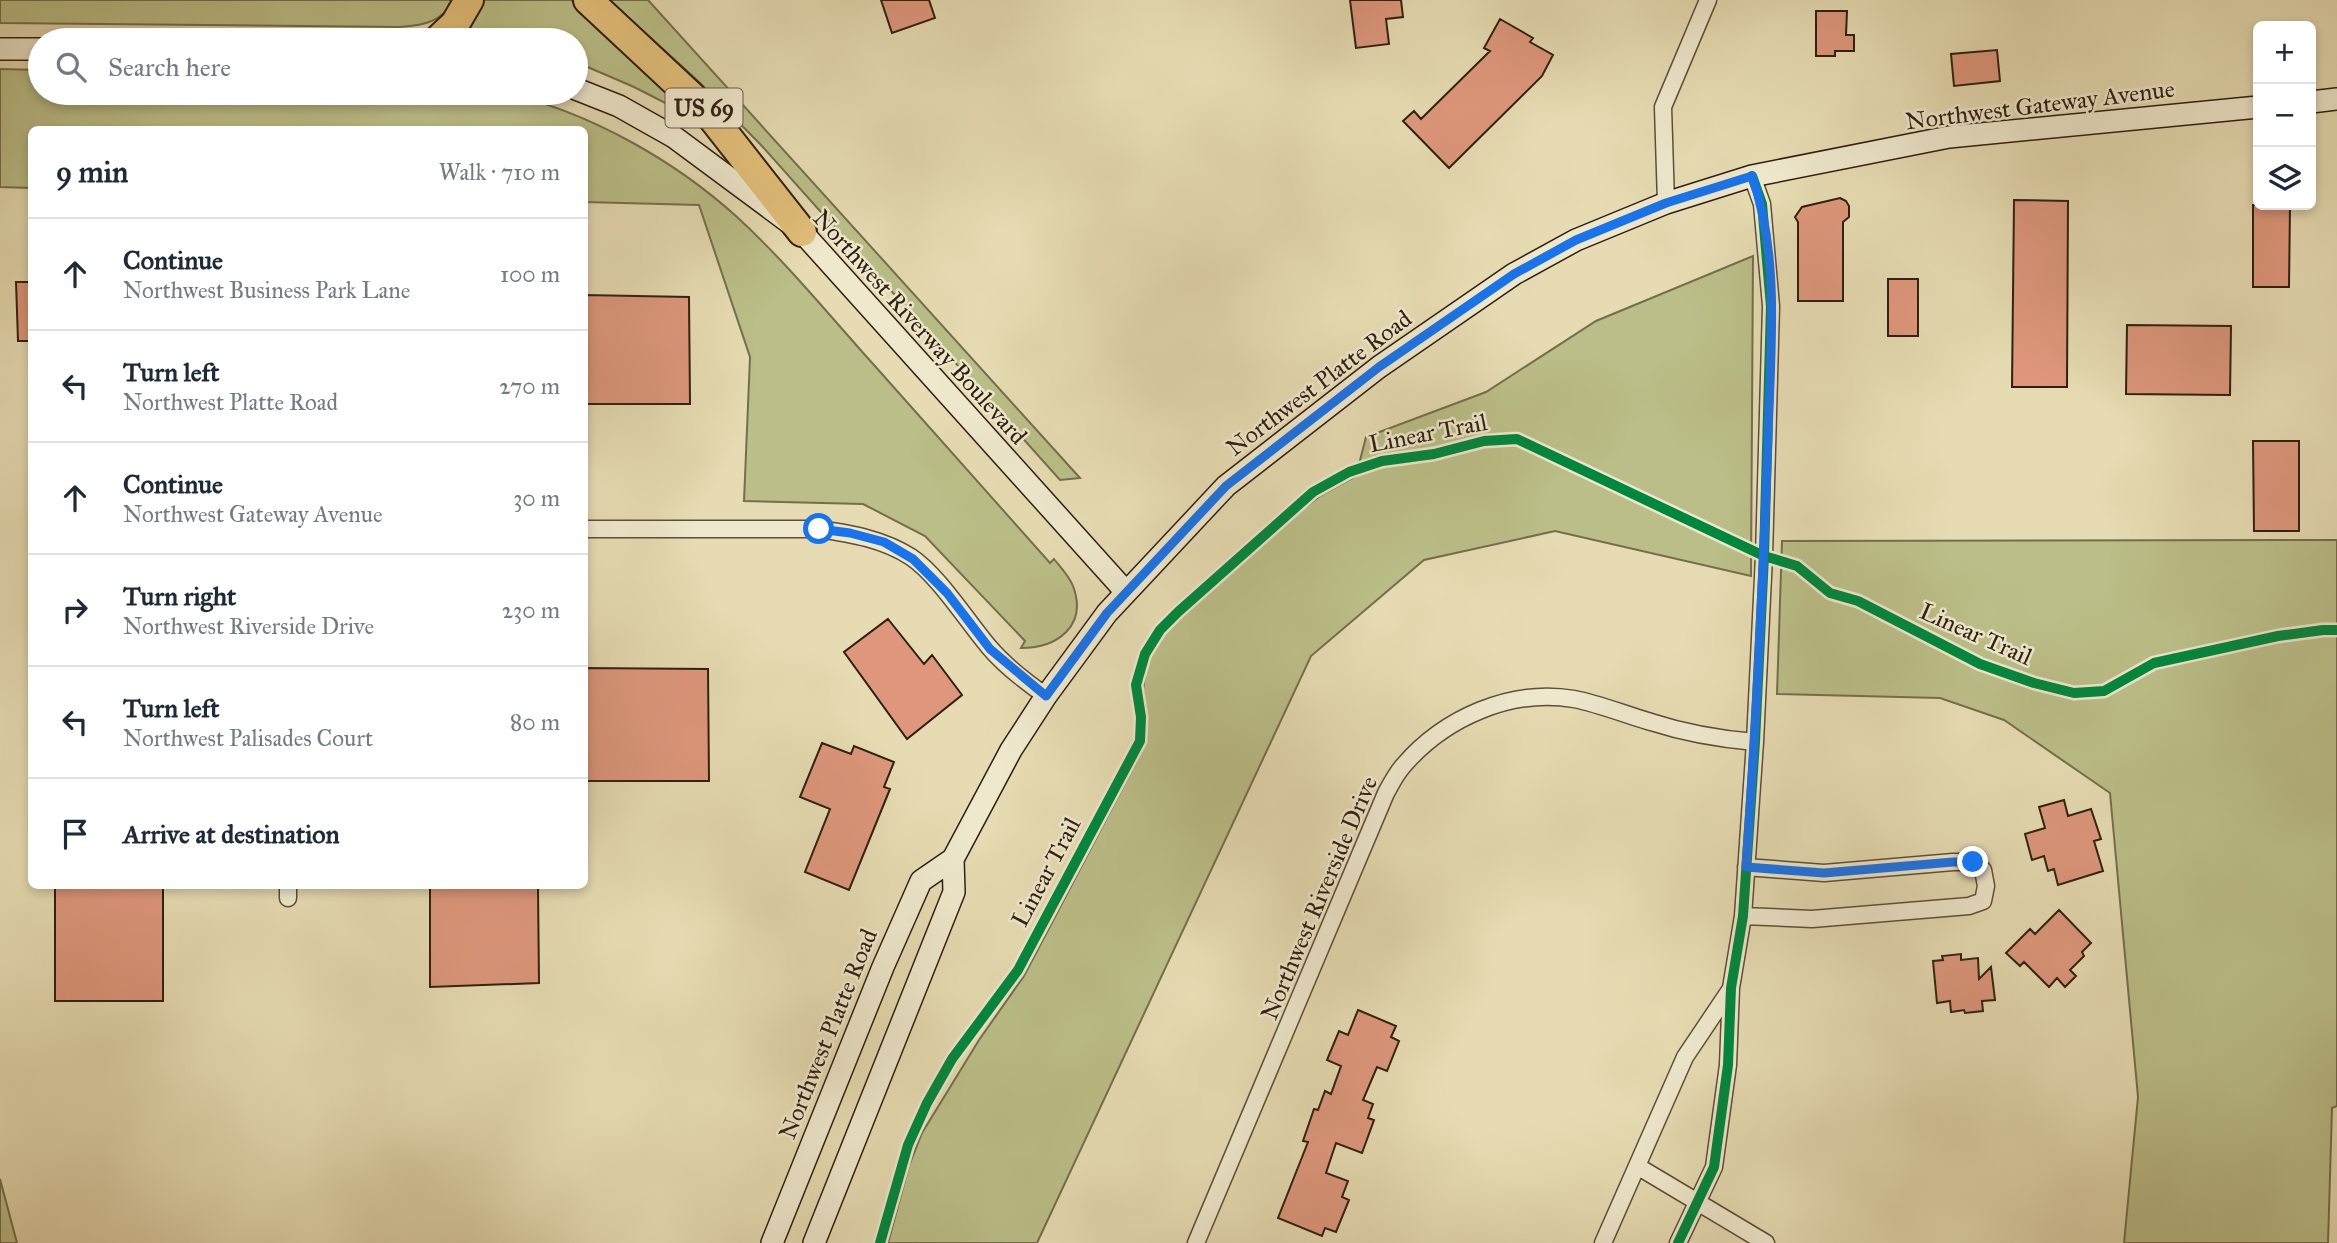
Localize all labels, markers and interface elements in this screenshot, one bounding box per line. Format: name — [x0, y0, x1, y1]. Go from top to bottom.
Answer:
map controls — [2253, 21, 2316, 210]
button: + — [2253, 21, 2316, 84]
search box — [28, 28, 588, 105]
icon: search — [52, 48, 90, 86]
text: Search here — [108, 51, 231, 83]
street label: Northwest Gateway Avenue — [1904, 74, 2176, 136]
button: − — [2253, 84, 2316, 147]
road number: US 69 — [666, 88, 742, 128]
button: layers — [2253, 147, 2316, 210]
text: 9 min — [56, 154, 128, 190]
text: Walk · 710 m — [439, 158, 560, 186]
street label: Northwest Riverway Boulevard — [807, 203, 1033, 451]
text: Continue — [123, 244, 223, 276]
icon: ahead — [56, 255, 94, 293]
text: 100 m — [500, 260, 560, 288]
text: Northwest Business Park Lane — [123, 276, 410, 304]
street label: Northwest Platte Road — [1220, 304, 1418, 462]
text: Turn left — [123, 356, 219, 388]
icon: left — [56, 367, 94, 405]
text: 270 m — [499, 372, 560, 400]
text: Northwest Platte Road — [123, 388, 338, 416]
street label: Linear Trail — [1366, 407, 1490, 459]
text: Continue — [123, 468, 223, 500]
icon: ahead — [56, 479, 94, 517]
text: 30 m — [513, 484, 560, 512]
text: Northwest Gateway Avenue — [123, 500, 382, 528]
route start — [803, 513, 834, 544]
text: Turn right — [123, 580, 236, 612]
icon: right — [56, 591, 94, 629]
text: 230 m — [502, 596, 560, 624]
street label: Linear Trail — [1915, 596, 2037, 672]
text: Northwest Riverside Drive — [123, 612, 374, 640]
text: Turn left — [123, 692, 219, 724]
icon: left — [56, 703, 94, 741]
text: 80 m — [510, 708, 560, 736]
text: Northwest Palisades Court — [123, 724, 373, 752]
street label: Northwest Riverside Drive — [1254, 772, 1384, 1024]
street label: Linear Trail — [1005, 812, 1088, 932]
icon: arrive — [56, 815, 94, 853]
text: Arrive at destination — [123, 818, 340, 850]
route end — [1957, 846, 1988, 877]
street label: Northwest Platte Road — [772, 924, 884, 1144]

